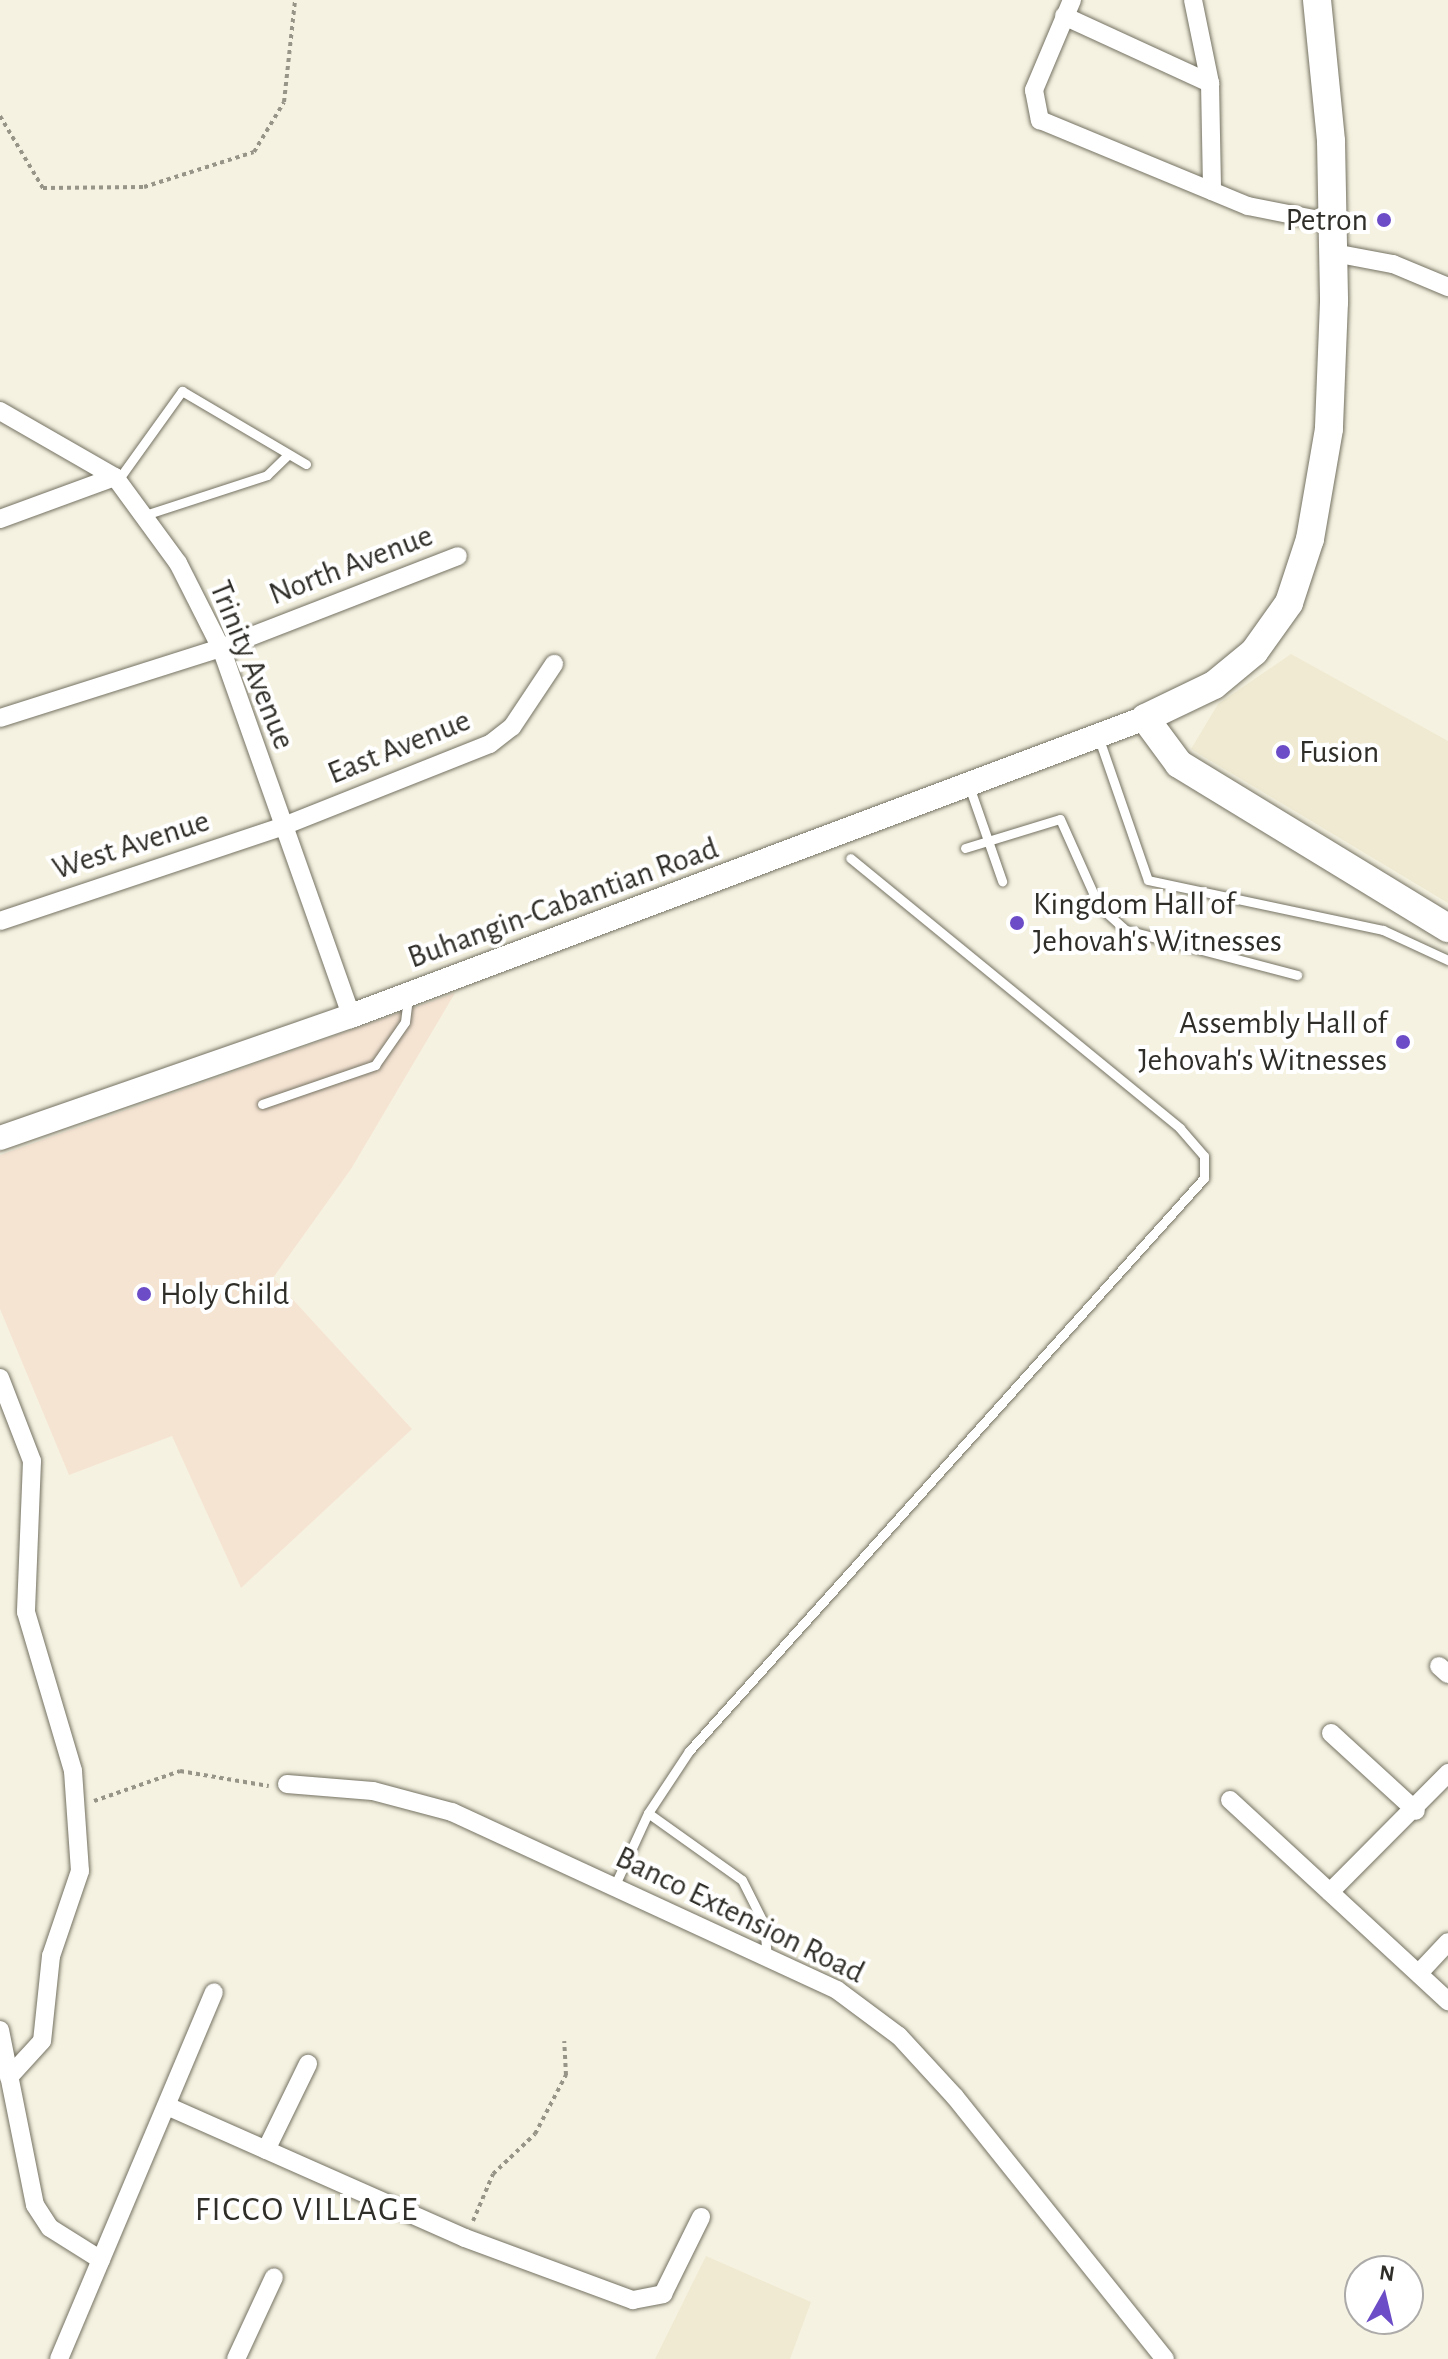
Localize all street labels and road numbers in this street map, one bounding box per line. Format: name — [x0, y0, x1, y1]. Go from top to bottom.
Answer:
street label: North Avenue — [264, 516, 438, 614]
street label: Trinity Avenue — [201, 575, 303, 755]
street label: East Avenue — [322, 701, 476, 793]
street label: West Avenue — [48, 802, 214, 888]
street label: Buhangin-Cabantian Road — [403, 829, 723, 977]
street label: Banco Extension Road — [609, 1838, 871, 1992]

